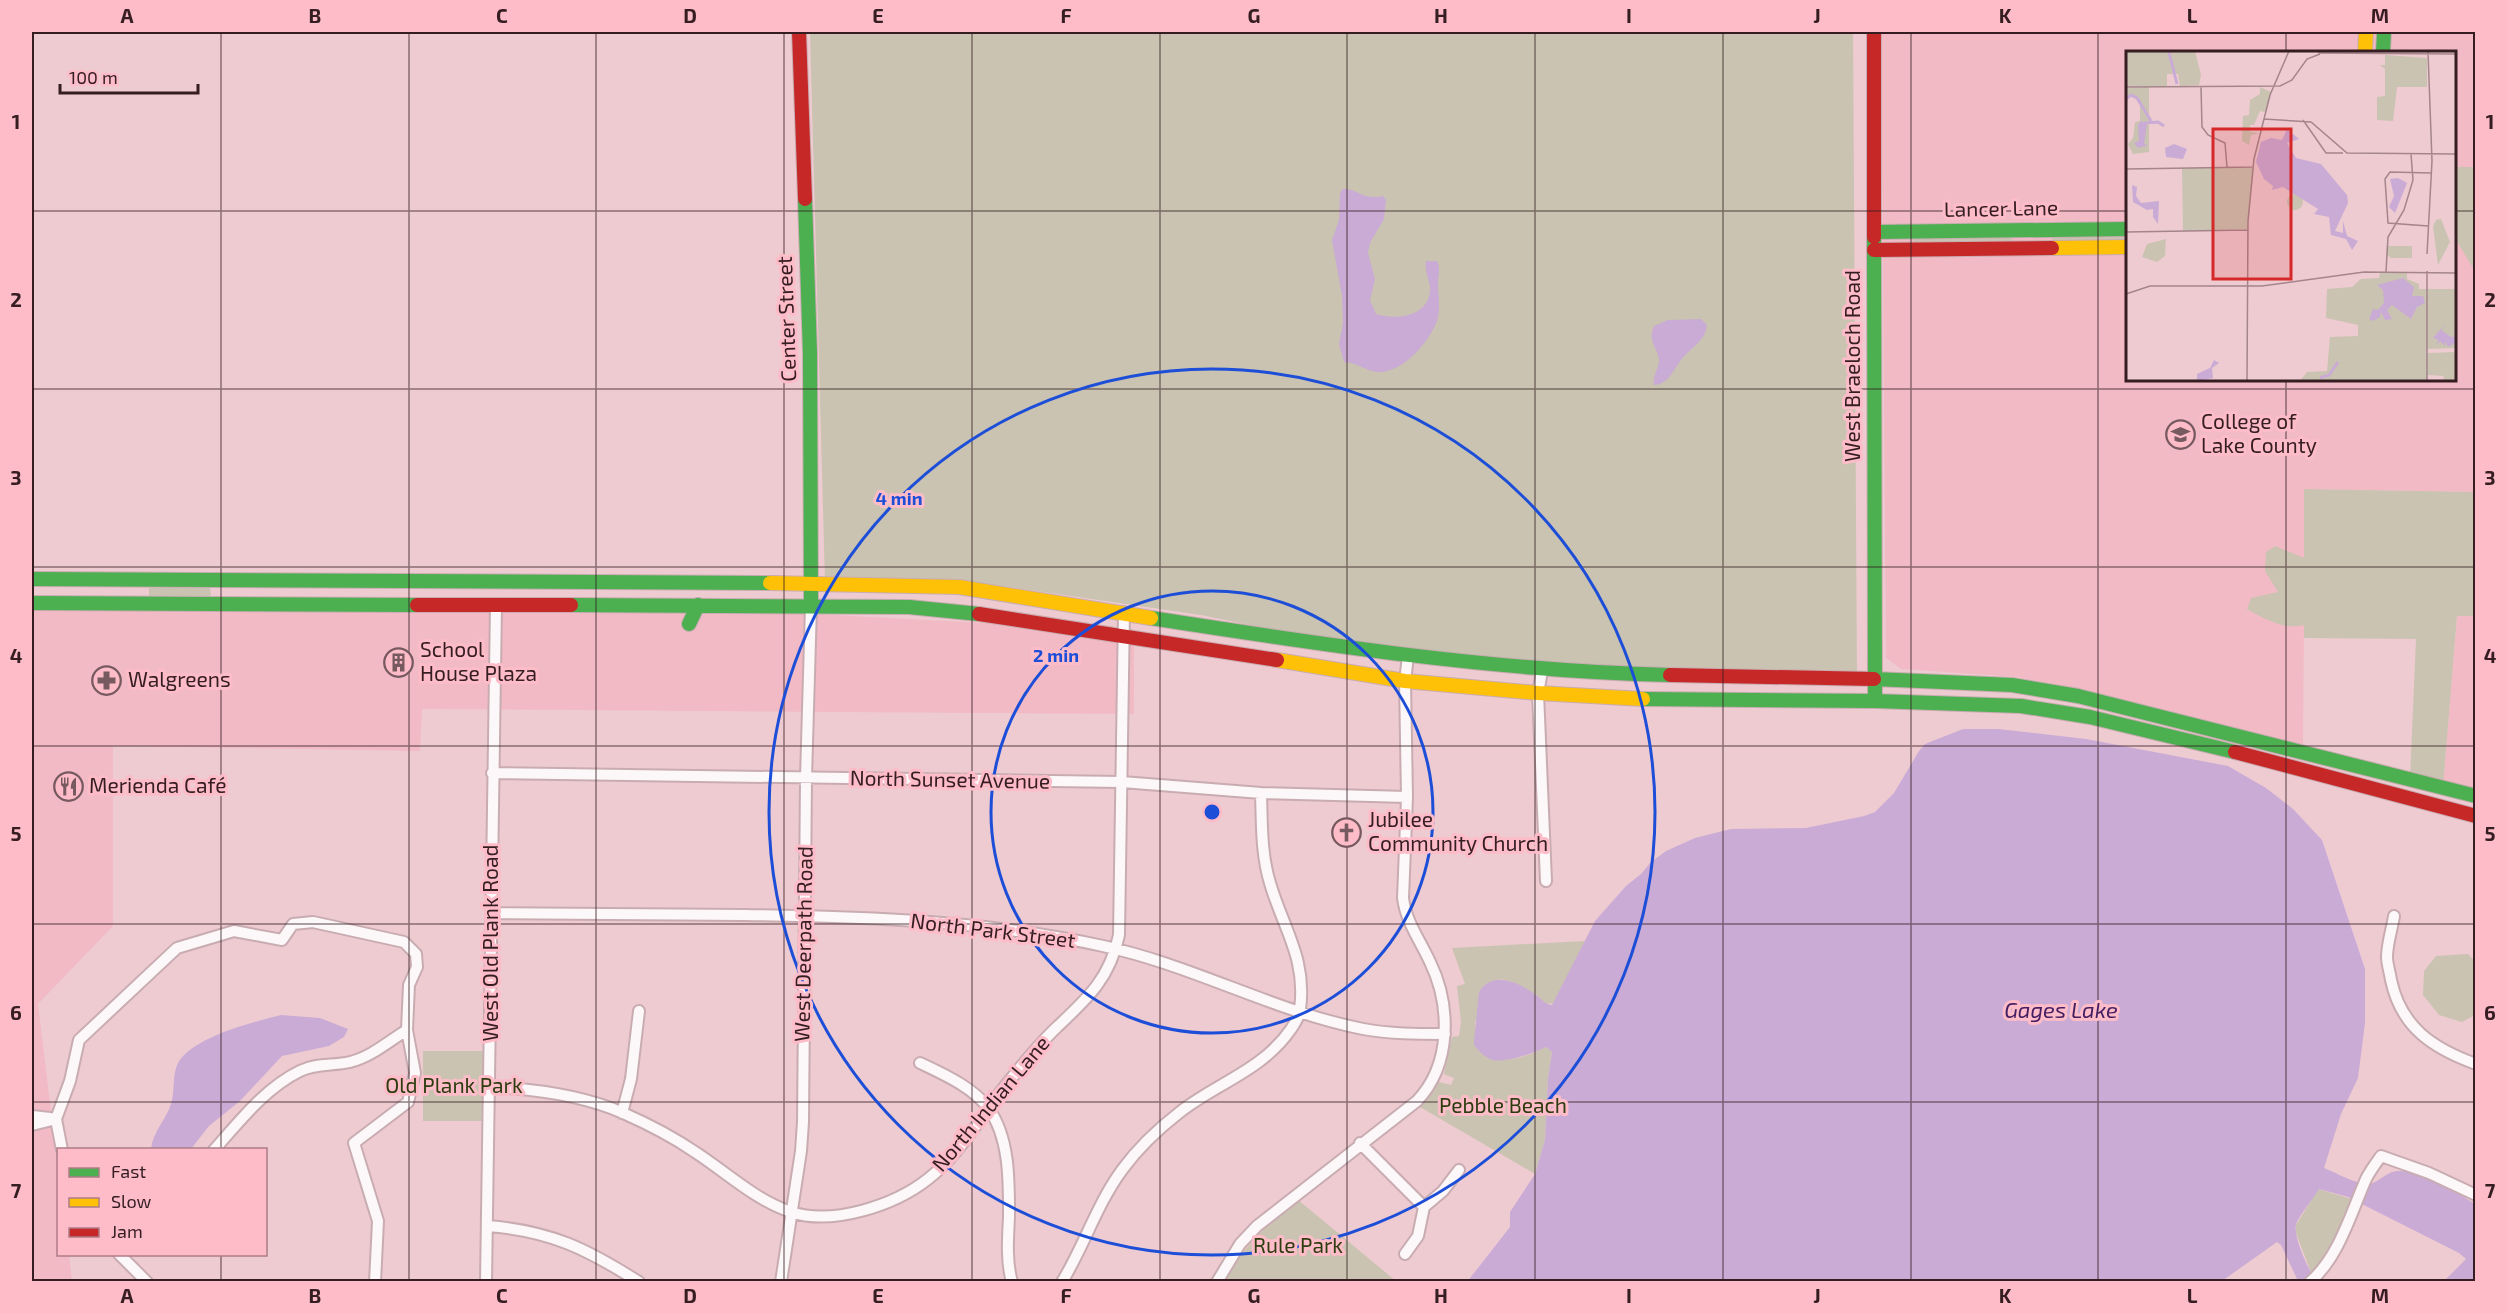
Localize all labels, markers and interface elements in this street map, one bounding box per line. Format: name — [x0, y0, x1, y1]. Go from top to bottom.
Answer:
text: A — [120, 3, 134, 27]
text: B — [309, 3, 321, 27]
text: C — [496, 3, 508, 27]
text: D — [683, 3, 697, 27]
text: E — [872, 3, 884, 27]
text: F — [1060, 3, 1072, 27]
text: G — [1248, 3, 1260, 27]
text: H — [1434, 3, 1448, 27]
text: I — [1626, 3, 1632, 27]
text: J — [1813, 3, 1821, 27]
text: K — [1999, 3, 2012, 27]
text: L — [2187, 3, 2198, 27]
text: M — [2371, 3, 2389, 27]
inset map — [2126, 51, 2456, 381]
scale bar — [60, 57, 198, 95]
text: 100 m — [69, 66, 118, 88]
text: 1 — [12, 109, 20, 133]
text: 1 — [2486, 109, 2494, 133]
street label: Lancer Lane — [1944, 194, 2058, 221]
street label: Center Street — [771, 256, 800, 382]
street label: West Braeloch Road — [1839, 270, 1864, 462]
text: 2 — [10, 287, 22, 311]
text: 2 — [2484, 287, 2496, 311]
place label: College of Lake County — [2201, 408, 2317, 457]
school or university icon: College of Lake County — [2164, 418, 2196, 450]
text: 3 — [10, 465, 22, 489]
text: 3 — [2484, 465, 2496, 489]
text: 4 min — [876, 487, 923, 509]
place label: School House Plaza — [420, 636, 537, 685]
text: 4 — [10, 643, 23, 667]
text: 4 — [2484, 643, 2497, 667]
text: 2 min — [1033, 644, 1079, 666]
building icon: School House Plaza — [383, 646, 415, 678]
pharmacy icon: Walgreens — [91, 664, 123, 696]
place label: Walgreens — [128, 666, 231, 691]
street label: North Sunset Avenue — [850, 764, 1050, 793]
restaurant icon: Merienda Café — [52, 770, 84, 802]
place label: Merienda Café — [89, 772, 227, 797]
centre of rings — [1202, 802, 1222, 822]
place label: Jubilee Community Church — [1368, 806, 1548, 855]
church icon: Jubilee Community Church — [1331, 816, 1363, 848]
text: 5 — [10, 821, 22, 845]
text: 5 — [2484, 821, 2496, 845]
street label: West Old Plank Road — [477, 844, 502, 1042]
street label: West Deerpath Road — [788, 846, 817, 1042]
street label: North Park Street — [909, 907, 1077, 952]
water label: Gages Lake — [2004, 996, 2118, 1022]
text: 6 — [10, 1000, 22, 1024]
text: 6 — [2484, 1000, 2496, 1024]
street label: North Indian Lane — [926, 1030, 1054, 1176]
park label: Old Plank Park — [385, 1072, 523, 1097]
park label: Pebble Beach — [1439, 1092, 1567, 1117]
legend — [57, 1148, 267, 1256]
text: Fast — [111, 1160, 146, 1182]
text: 7 — [11, 1178, 22, 1202]
text: 7 — [2485, 1178, 2496, 1202]
text: Slow — [111, 1190, 152, 1212]
text: Jam — [111, 1220, 143, 1242]
park label: Rule Park — [1253, 1232, 1343, 1257]
text: A — [120, 1283, 134, 1307]
text: B — [309, 1283, 321, 1307]
text: C — [496, 1283, 508, 1307]
text: D — [683, 1283, 697, 1307]
text: E — [872, 1283, 884, 1307]
text: F — [1060, 1283, 1072, 1307]
text: G — [1248, 1283, 1260, 1307]
text: H — [1434, 1283, 1448, 1307]
text: I — [1626, 1283, 1632, 1307]
text: J — [1813, 1283, 1821, 1307]
text: K — [1999, 1283, 2012, 1307]
text: L — [2187, 1283, 2198, 1307]
text: M — [2371, 1283, 2389, 1307]

